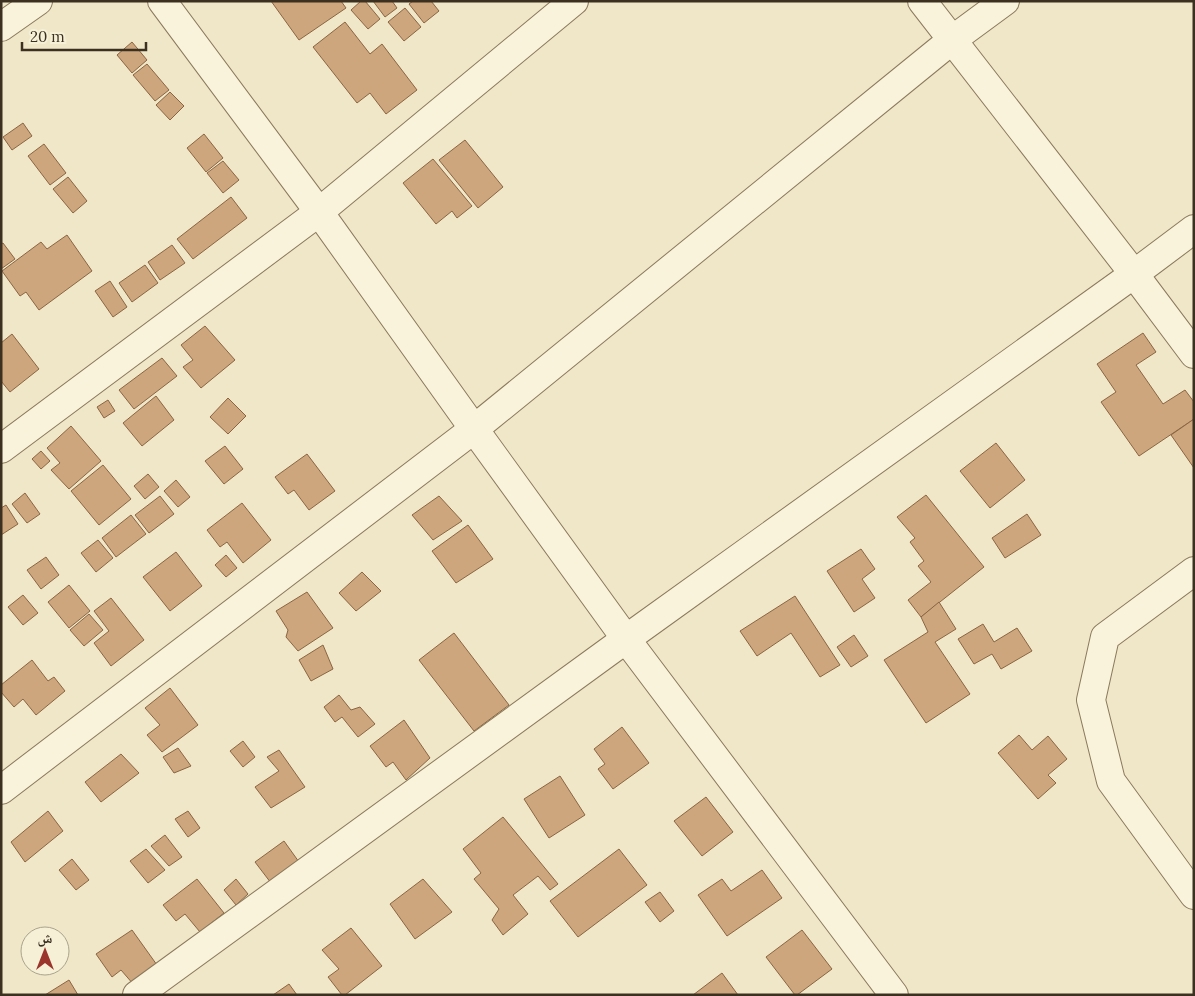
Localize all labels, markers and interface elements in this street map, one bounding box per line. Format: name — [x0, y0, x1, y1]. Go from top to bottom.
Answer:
scale bar — [22, 20, 146, 52]
text: 20 m — [30, 27, 65, 46]
north arrow — [20, 926, 70, 976]
text: ش — [38, 929, 53, 947]

